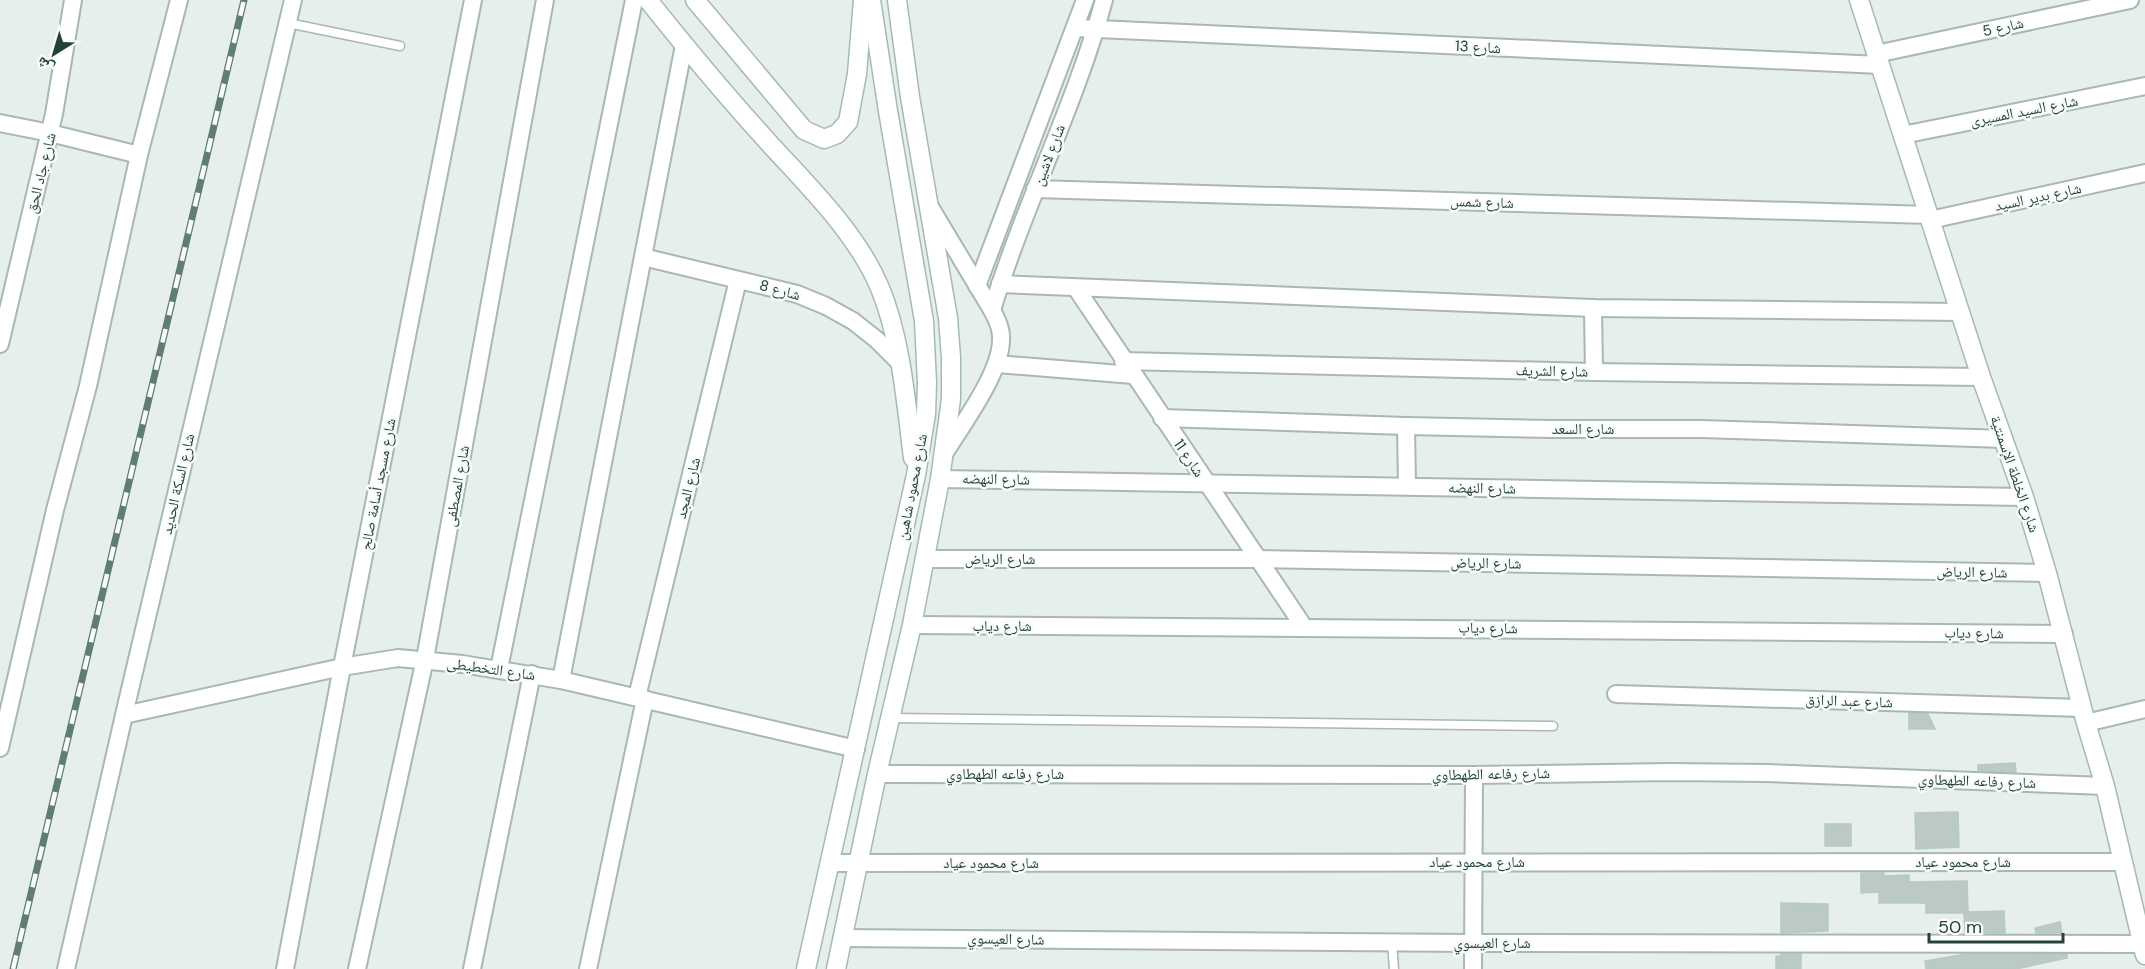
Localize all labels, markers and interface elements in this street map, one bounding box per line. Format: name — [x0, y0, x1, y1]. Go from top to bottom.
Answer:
street label: شارع 5 — [1981, 13, 2026, 41]
north arrow — [24, 24, 84, 84]
street label: شارع 13 — [1454, 36, 1502, 58]
text: ش — [32, 52, 58, 79]
street label: شارع السيد المسيرى — [1968, 91, 2080, 131]
street label: شارع لاشين — [1028, 121, 1070, 189]
street label: شارع جاد الحق — [21, 130, 61, 215]
street label: شارع بدير السيد — [1993, 178, 2083, 216]
street label: شارع شمس — [1450, 191, 1514, 213]
street label: شارع 8 — [757, 275, 803, 305]
street label: شارع الشريف — [1515, 360, 1589, 382]
street label: شارع الخلطة الإسمنتية — [1986, 413, 2044, 535]
street label: شارع مسجد أسامة صالح — [355, 416, 401, 552]
street label: شارع السعد — [1552, 419, 1614, 439]
street label: شارع السكة الحديد — [157, 431, 199, 536]
street label: شارع محمود شاهين — [892, 432, 932, 542]
street label: شارع 11 — [1169, 435, 1209, 481]
street label: شارع المصطفى — [440, 443, 474, 528]
street label: شارع المجد — [671, 455, 705, 521]
street label: شارع النهضه — [962, 468, 1030, 490]
street label: شارع النهضه — [1448, 477, 1516, 499]
street label: شارع الرياض — [965, 549, 1035, 569]
street label: شارع الرياض — [1450, 552, 1522, 574]
street label: شارع الرياض — [1936, 561, 2008, 583]
street label: شارع دياب — [972, 616, 1032, 636]
street label: شارع دياب — [1458, 617, 1518, 639]
street label: شارع دياب — [1944, 622, 2004, 644]
street label: شارع التخطيطى — [445, 653, 537, 685]
street label: شارع عبد الرازق — [1805, 689, 1893, 713]
street label: شارع رفاعه الطهطاوي — [1432, 763, 1550, 787]
street label: شارع رفاعه الطهطاوي — [946, 764, 1064, 786]
street label: شارع رفاعه الطهطاوي — [1918, 769, 2037, 795]
street label: شارع محمود عياد — [1429, 852, 1525, 872]
street label: شارع محمود عياد — [1915, 852, 2011, 872]
street label: شارع محمود عياد — [943, 853, 1039, 873]
scale bar — [1929, 906, 2062, 944]
text: 50 m — [1938, 915, 1982, 939]
street label: شارع العيسوي — [967, 928, 1045, 951]
street label: شارع العيسوي — [1453, 933, 1531, 955]

